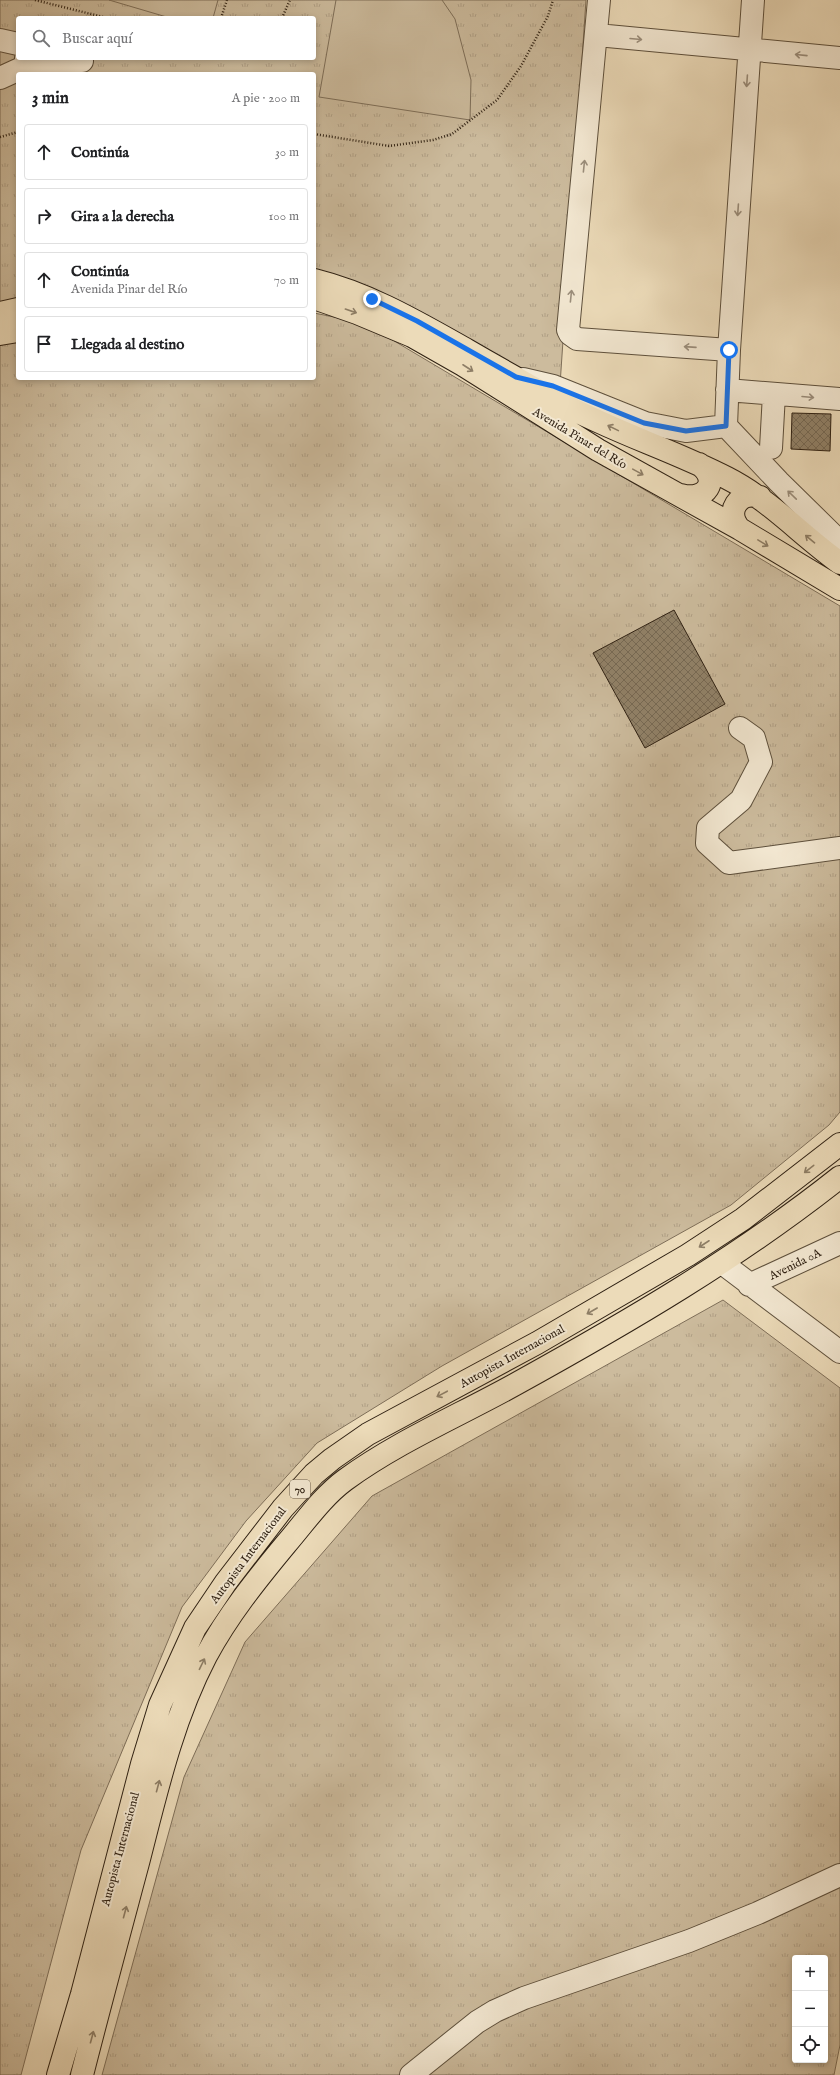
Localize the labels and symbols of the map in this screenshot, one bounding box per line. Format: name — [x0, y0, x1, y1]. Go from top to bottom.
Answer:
one-way arrow — [629, 35, 642, 42]
one-way arrow — [795, 51, 808, 58]
one-way arrow — [743, 74, 750, 87]
one-way arrow — [580, 160, 587, 173]
one-way arrow — [735, 203, 742, 216]
route end — [363, 290, 381, 308]
one-way arrow — [567, 290, 574, 303]
one-way arrow — [344, 308, 357, 315]
route start — [720, 341, 738, 359]
one-way arrow — [684, 343, 697, 351]
one-way arrow — [462, 364, 474, 372]
one-way arrow — [801, 393, 814, 400]
street label: Avenida Pinar del Río — [529, 404, 630, 473]
one-way arrow — [607, 424, 619, 431]
one-way arrow — [632, 469, 644, 476]
one-way arrow — [787, 490, 797, 500]
one-way arrow — [804, 534, 815, 543]
one-way arrow — [757, 540, 769, 548]
one-way arrow — [804, 1164, 815, 1173]
one-way arrow — [698, 1241, 710, 1249]
street label: Avenida 0A — [766, 1245, 825, 1284]
one-way arrow — [586, 1308, 598, 1316]
street label: Autopista Internacional — [456, 1321, 568, 1393]
one-way arrow — [436, 1391, 448, 1398]
road number: 70 — [290, 1480, 310, 1498]
street label: Autopista Internacional — [206, 1503, 291, 1608]
one-way arrow — [199, 1658, 207, 1670]
one-way arrow — [155, 1780, 162, 1793]
street label: Autopista Internacional — [98, 1790, 144, 1909]
one-way arrow — [122, 1905, 129, 1918]
one-way arrow — [88, 2031, 96, 2044]

